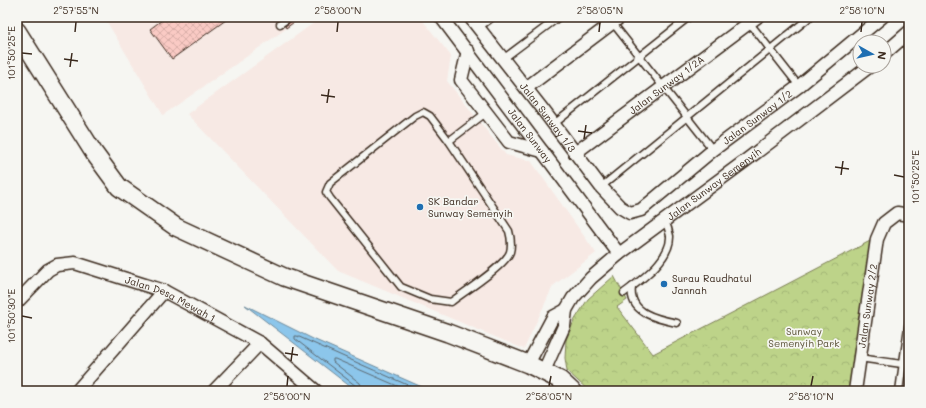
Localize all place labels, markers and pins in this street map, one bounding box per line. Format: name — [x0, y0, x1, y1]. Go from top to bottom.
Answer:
place label: SK Bandar Sunway Semenyih — [428, 194, 513, 220]
marker: SK Bandar Sunway Semenyih — [415, 202, 425, 212]
place label: Surau Raudhatul Jannah — [672, 271, 752, 297]
marker: Surau Raudhatul Jannah — [659, 279, 669, 289]

